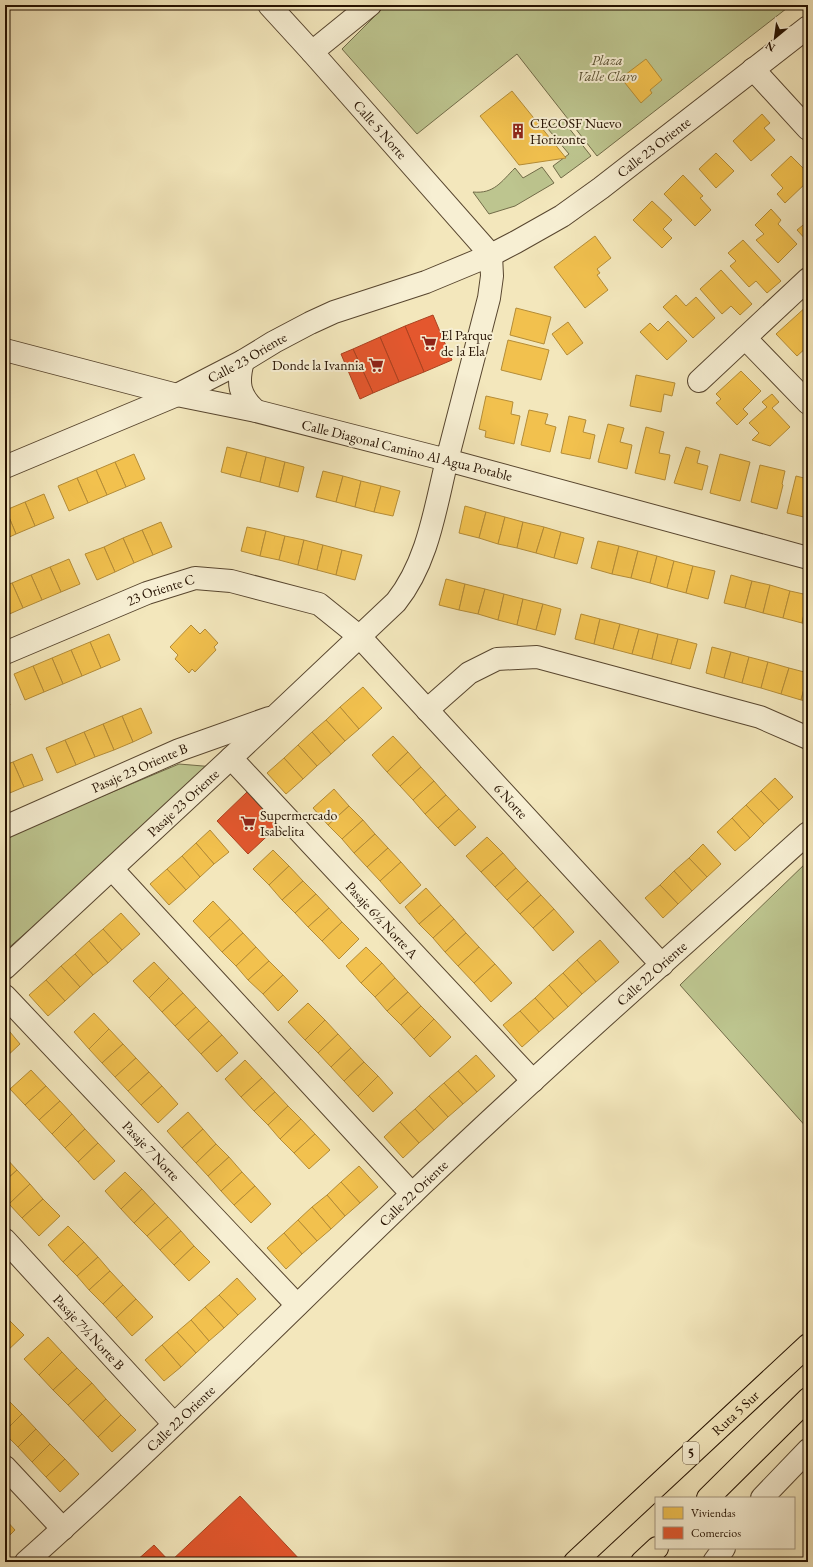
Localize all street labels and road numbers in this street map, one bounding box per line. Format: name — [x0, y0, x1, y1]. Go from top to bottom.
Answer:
street label: Calle 5 Norte — [350, 96, 411, 163]
street label: Calle 23 Oriente — [613, 113, 694, 181]
street label: Calle 23 Oriente — [204, 328, 290, 387]
street label: Calle Diagonal Camino Al Agua Potable — [300, 415, 515, 485]
street label: 23 Oriente C — [124, 570, 197, 610]
street label: Pasaje 23 Oriente B — [89, 739, 190, 797]
street label: Pasaje 23 Oriente — [143, 764, 223, 840]
street label: 6 Norte — [490, 779, 532, 823]
street label: Pasaje 6½ Norte A — [342, 878, 422, 962]
street label: Calle 22 Oriente — [613, 937, 691, 1010]
street label: Pasaje 7 Norte — [119, 1117, 184, 1185]
street label: Calle 22 Oriente — [375, 1155, 452, 1230]
street label: Pasaje 7½ Norte B — [49, 1290, 129, 1374]
street label: Calle 22 Oriente — [142, 1381, 219, 1455]
street label: Ruta 5 Sur — [708, 1386, 763, 1439]
road number: 5 — [683, 1442, 699, 1464]

